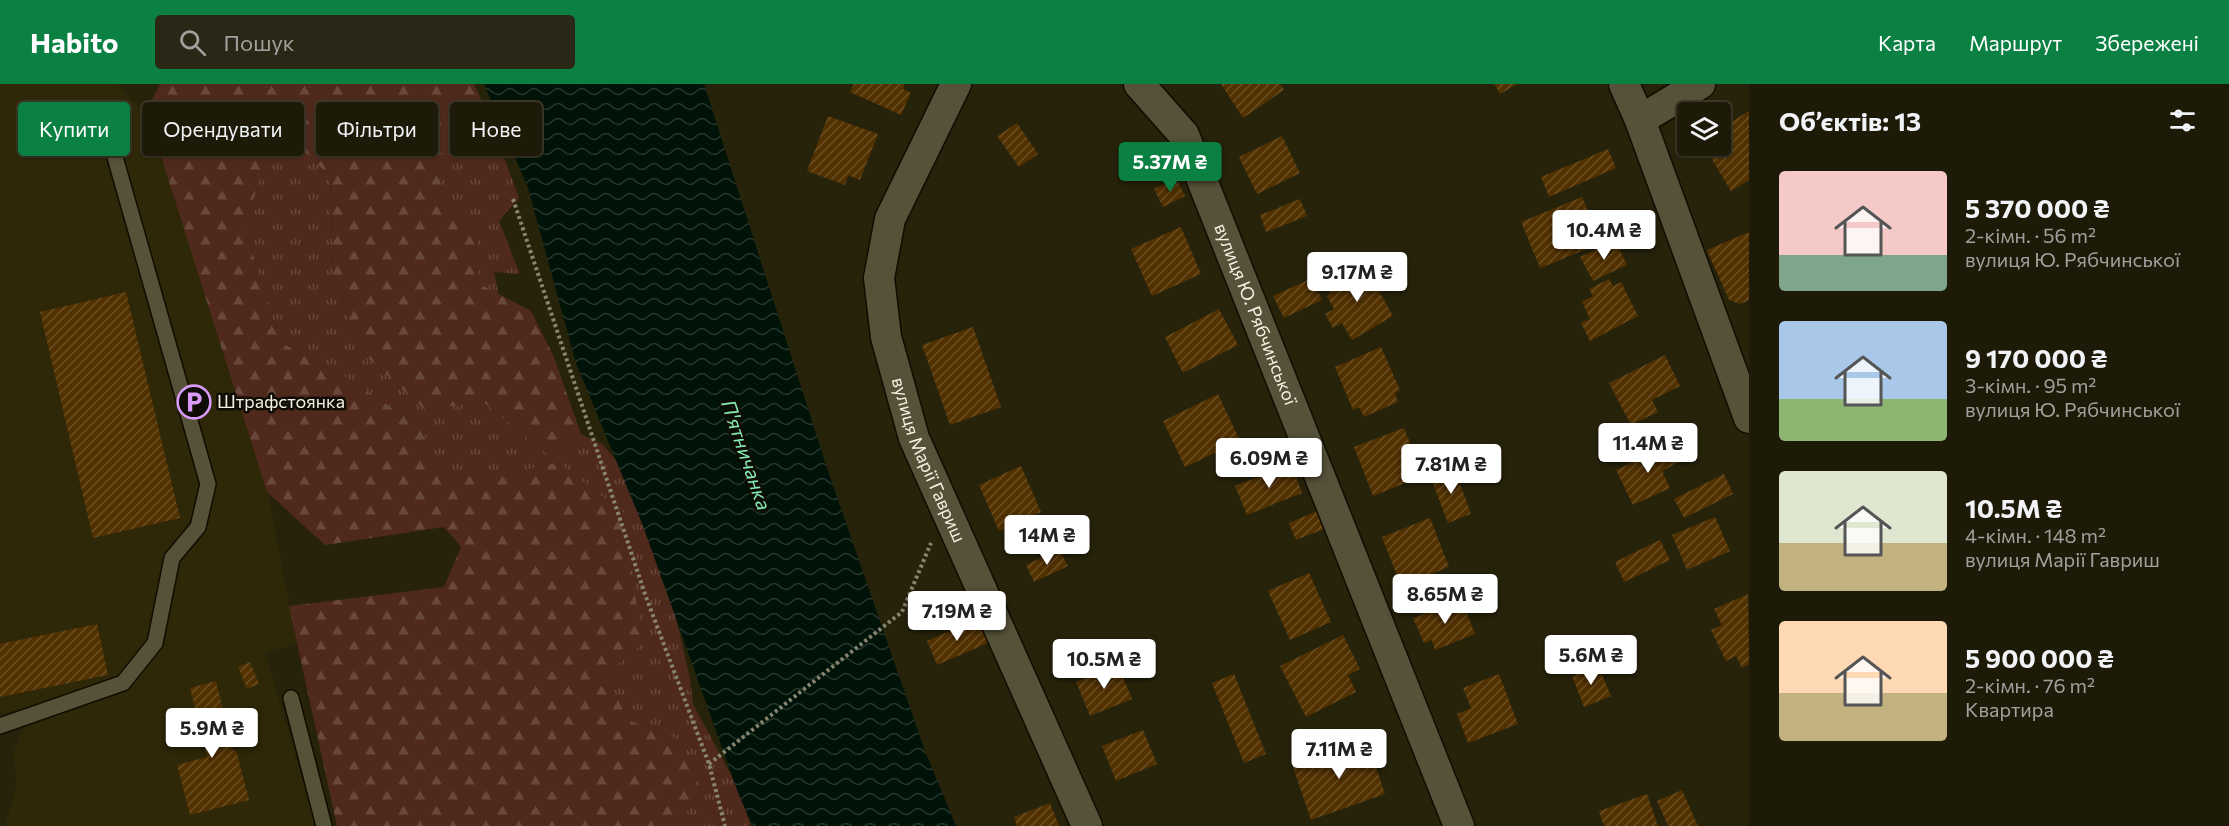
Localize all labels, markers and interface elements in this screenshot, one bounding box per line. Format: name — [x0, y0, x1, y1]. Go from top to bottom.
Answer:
search box — [155, 15, 575, 69]
text: Habito — [30, 25, 119, 59]
icon: search — [176, 26, 209, 59]
text: Пошук — [224, 29, 295, 56]
text: Карта — [1878, 30, 1936, 55]
text: Маршрут — [1969, 30, 2062, 55]
text: Збережені — [2095, 30, 2199, 55]
chip: Купити — [18, 102, 130, 156]
chip: Орендувати — [142, 102, 304, 156]
chip: Фільтри — [316, 102, 438, 156]
chip: Нове — [450, 102, 542, 156]
map controls — [1677, 102, 1731, 156]
button: layers — [1677, 102, 1731, 156]
icon: filters — [2166, 104, 2199, 137]
text: Об’єктів: 13 — [1779, 105, 1921, 136]
pin: 5.37M ₴ — [1115, 142, 1225, 193]
text: 5.37M ₴ — [1133, 149, 1207, 173]
text: 5 370 000 ₴ — [1965, 192, 2110, 223]
icon: home — [1827, 195, 1899, 267]
pin: 10.4M ₴ — [1549, 210, 1659, 261]
text: 10.4M ₴ — [1566, 217, 1642, 241]
street label: вулиця Ю. Рябчинської — [1210, 220, 1302, 408]
text: 2-кімн. · 56 m² — [1965, 223, 2096, 247]
text: вулиця Ю. Рябчинської — [1965, 247, 2180, 271]
pin: 9.17M ₴ — [1302, 252, 1412, 303]
text: 9.17M ₴ — [1321, 259, 1393, 283]
text: 9 170 000 ₴ — [1965, 342, 2107, 373]
icon: home — [1827, 345, 1899, 417]
text: 3-кімн. · 95 m² — [1965, 373, 2096, 397]
street label: вулиця Марії Гавриш — [888, 375, 971, 546]
parking icon: Штрафстоянка — [176, 384, 212, 420]
place label: Штрафстоянка — [217, 390, 345, 412]
water label: П'ятничанка — [717, 396, 777, 513]
text: вулиця Ю. Рябчинської — [1965, 397, 2180, 421]
pin: 11.4M ₴ — [1593, 423, 1703, 474]
text: 11.4M ₴ — [1612, 430, 1684, 454]
pin: 6.09M ₴ — [1214, 438, 1324, 489]
pin: 7.81M ₴ — [1396, 444, 1506, 495]
text: 6.09M ₴ — [1230, 445, 1308, 469]
text: 7.81M ₴ — [1415, 451, 1487, 475]
text: 10.5M ₴ — [1965, 492, 2062, 523]
icon: home — [1827, 495, 1899, 567]
pin: 14M ₴ — [1005, 515, 1089, 566]
text: 14M ₴ — [1019, 522, 1075, 546]
text: 4-кімн. · 148 m² — [1965, 523, 2106, 547]
text: вулиця Марії Гавриш — [1965, 547, 2160, 571]
pin: 8.65M ₴ — [1390, 574, 1500, 625]
text: 8.65M ₴ — [1407, 581, 1483, 605]
pin: 7.19M ₴ — [902, 591, 1012, 642]
text: 7.19M ₴ — [922, 598, 992, 622]
pin: 5.6M ₴ — [1542, 635, 1640, 686]
pin: 10.5M ₴ — [1049, 639, 1159, 690]
text: 5.6M ₴ — [1559, 642, 1623, 666]
text: 5 900 000 ₴ — [1965, 642, 2114, 673]
icon: home — [1827, 645, 1899, 717]
text: 10.5M ₴ — [1067, 646, 1141, 670]
text: 2-кімн. · 76 m² — [1965, 673, 2095, 697]
text: Квартира — [1965, 697, 2054, 721]
pin: 5.9M ₴ — [163, 708, 261, 759]
text: 5.9M ₴ — [180, 715, 244, 739]
pin: 7.11M ₴ — [1284, 729, 1394, 780]
text: 7.11M ₴ — [1306, 736, 1372, 760]

